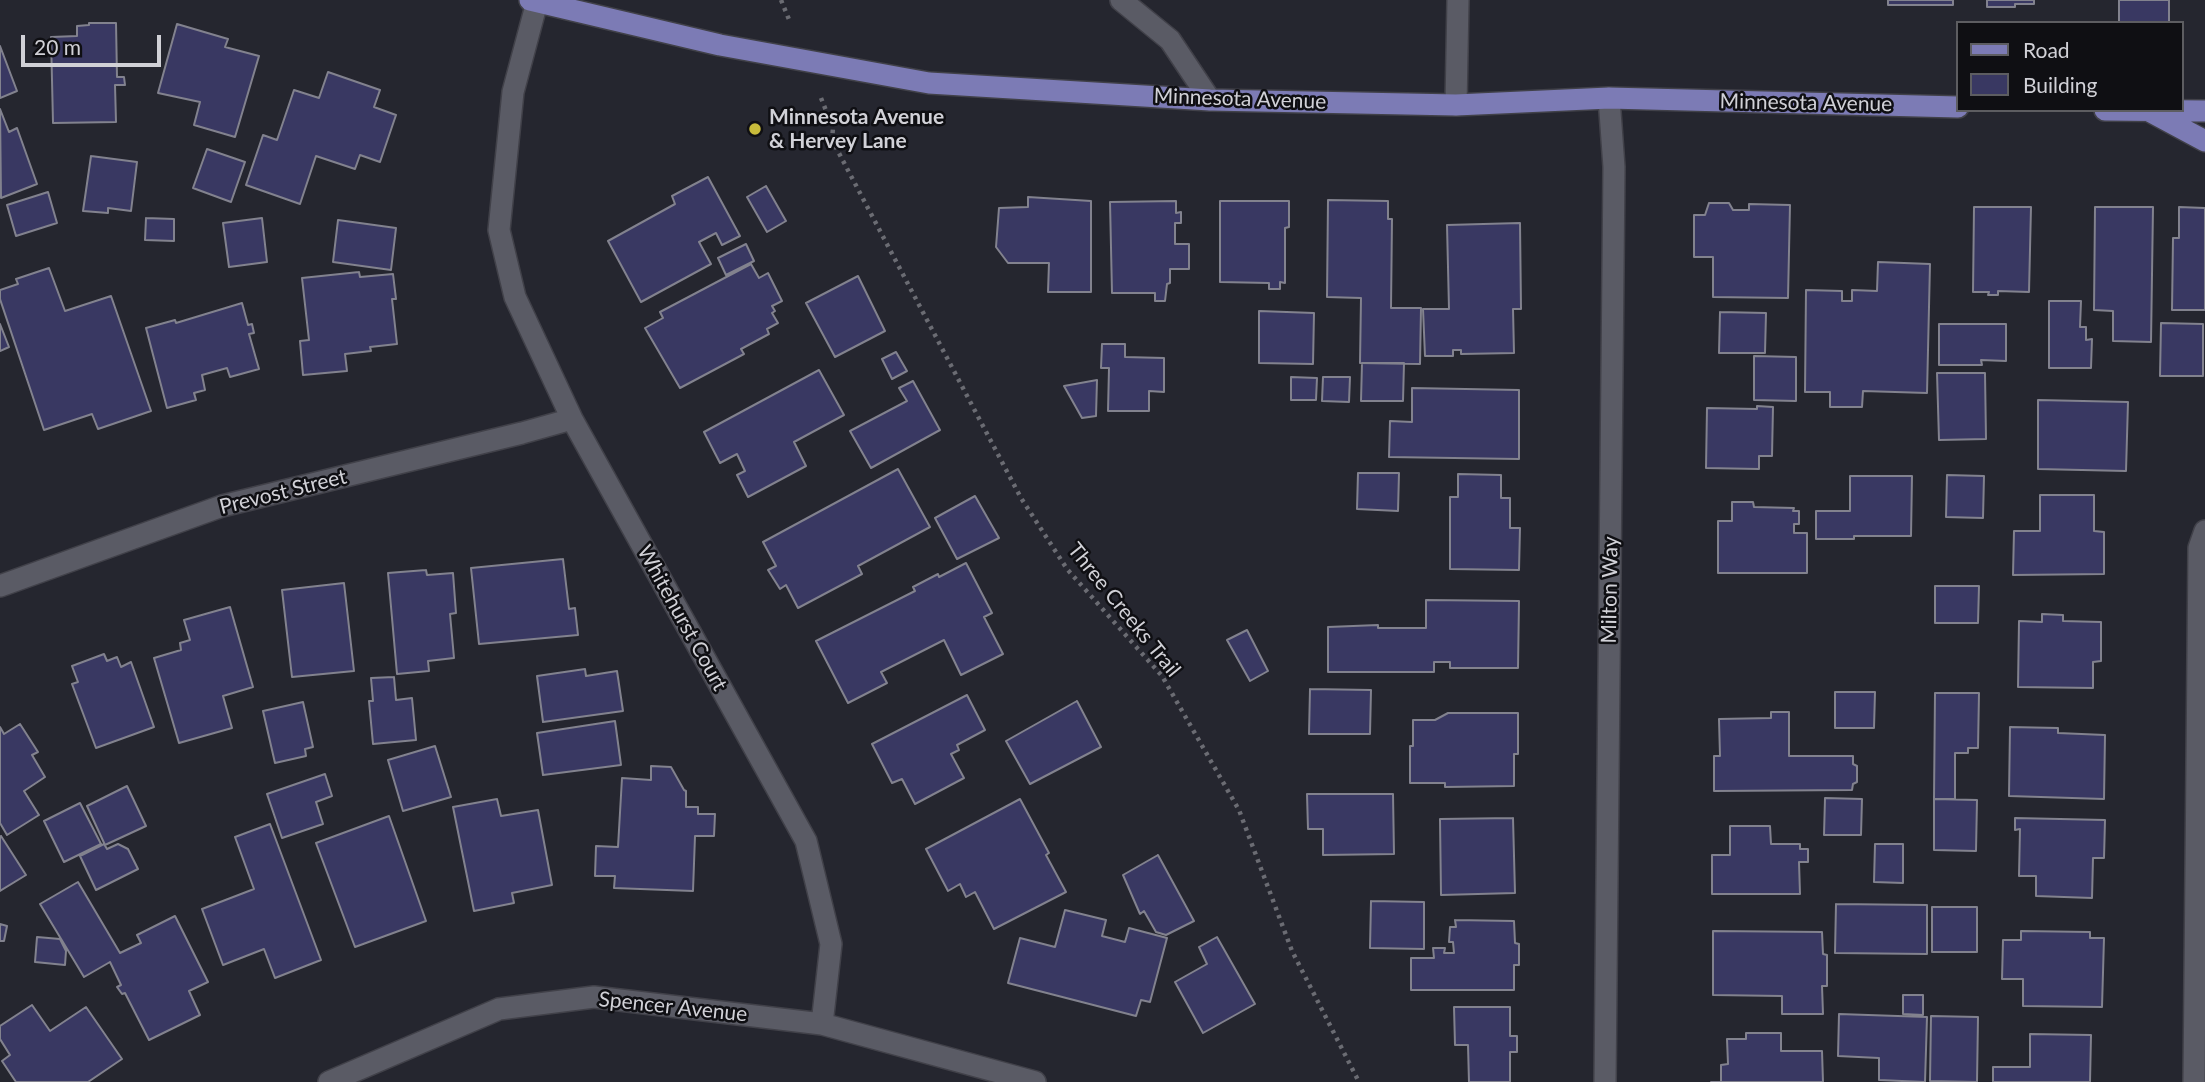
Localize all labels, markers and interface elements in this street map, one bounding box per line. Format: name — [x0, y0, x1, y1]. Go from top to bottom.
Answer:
scale bar — [24, 21, 164, 65]
legend — [1956, 21, 2184, 112]
text: 20 m — [34, 34, 81, 59]
text: Road — [2023, 37, 2070, 62]
text: Building — [2023, 72, 2098, 97]
street label: Minnesota Avenue — [1153, 83, 1327, 115]
street label: Minnesota Avenue — [1720, 89, 1892, 117]
place label: Minnesota Avenue & Hervey Lane — [769, 104, 944, 154]
marker: Minnesota Avenue & Hervey Lane — [747, 121, 763, 137]
street label: Prevost Street — [217, 464, 349, 520]
street label: Milton Way — [1596, 536, 1624, 644]
street label: Three Creeks Trail — [1062, 538, 1186, 682]
street label: Whitehurst Court — [632, 541, 732, 695]
street label: Spencer Avenue — [597, 987, 749, 1027]

